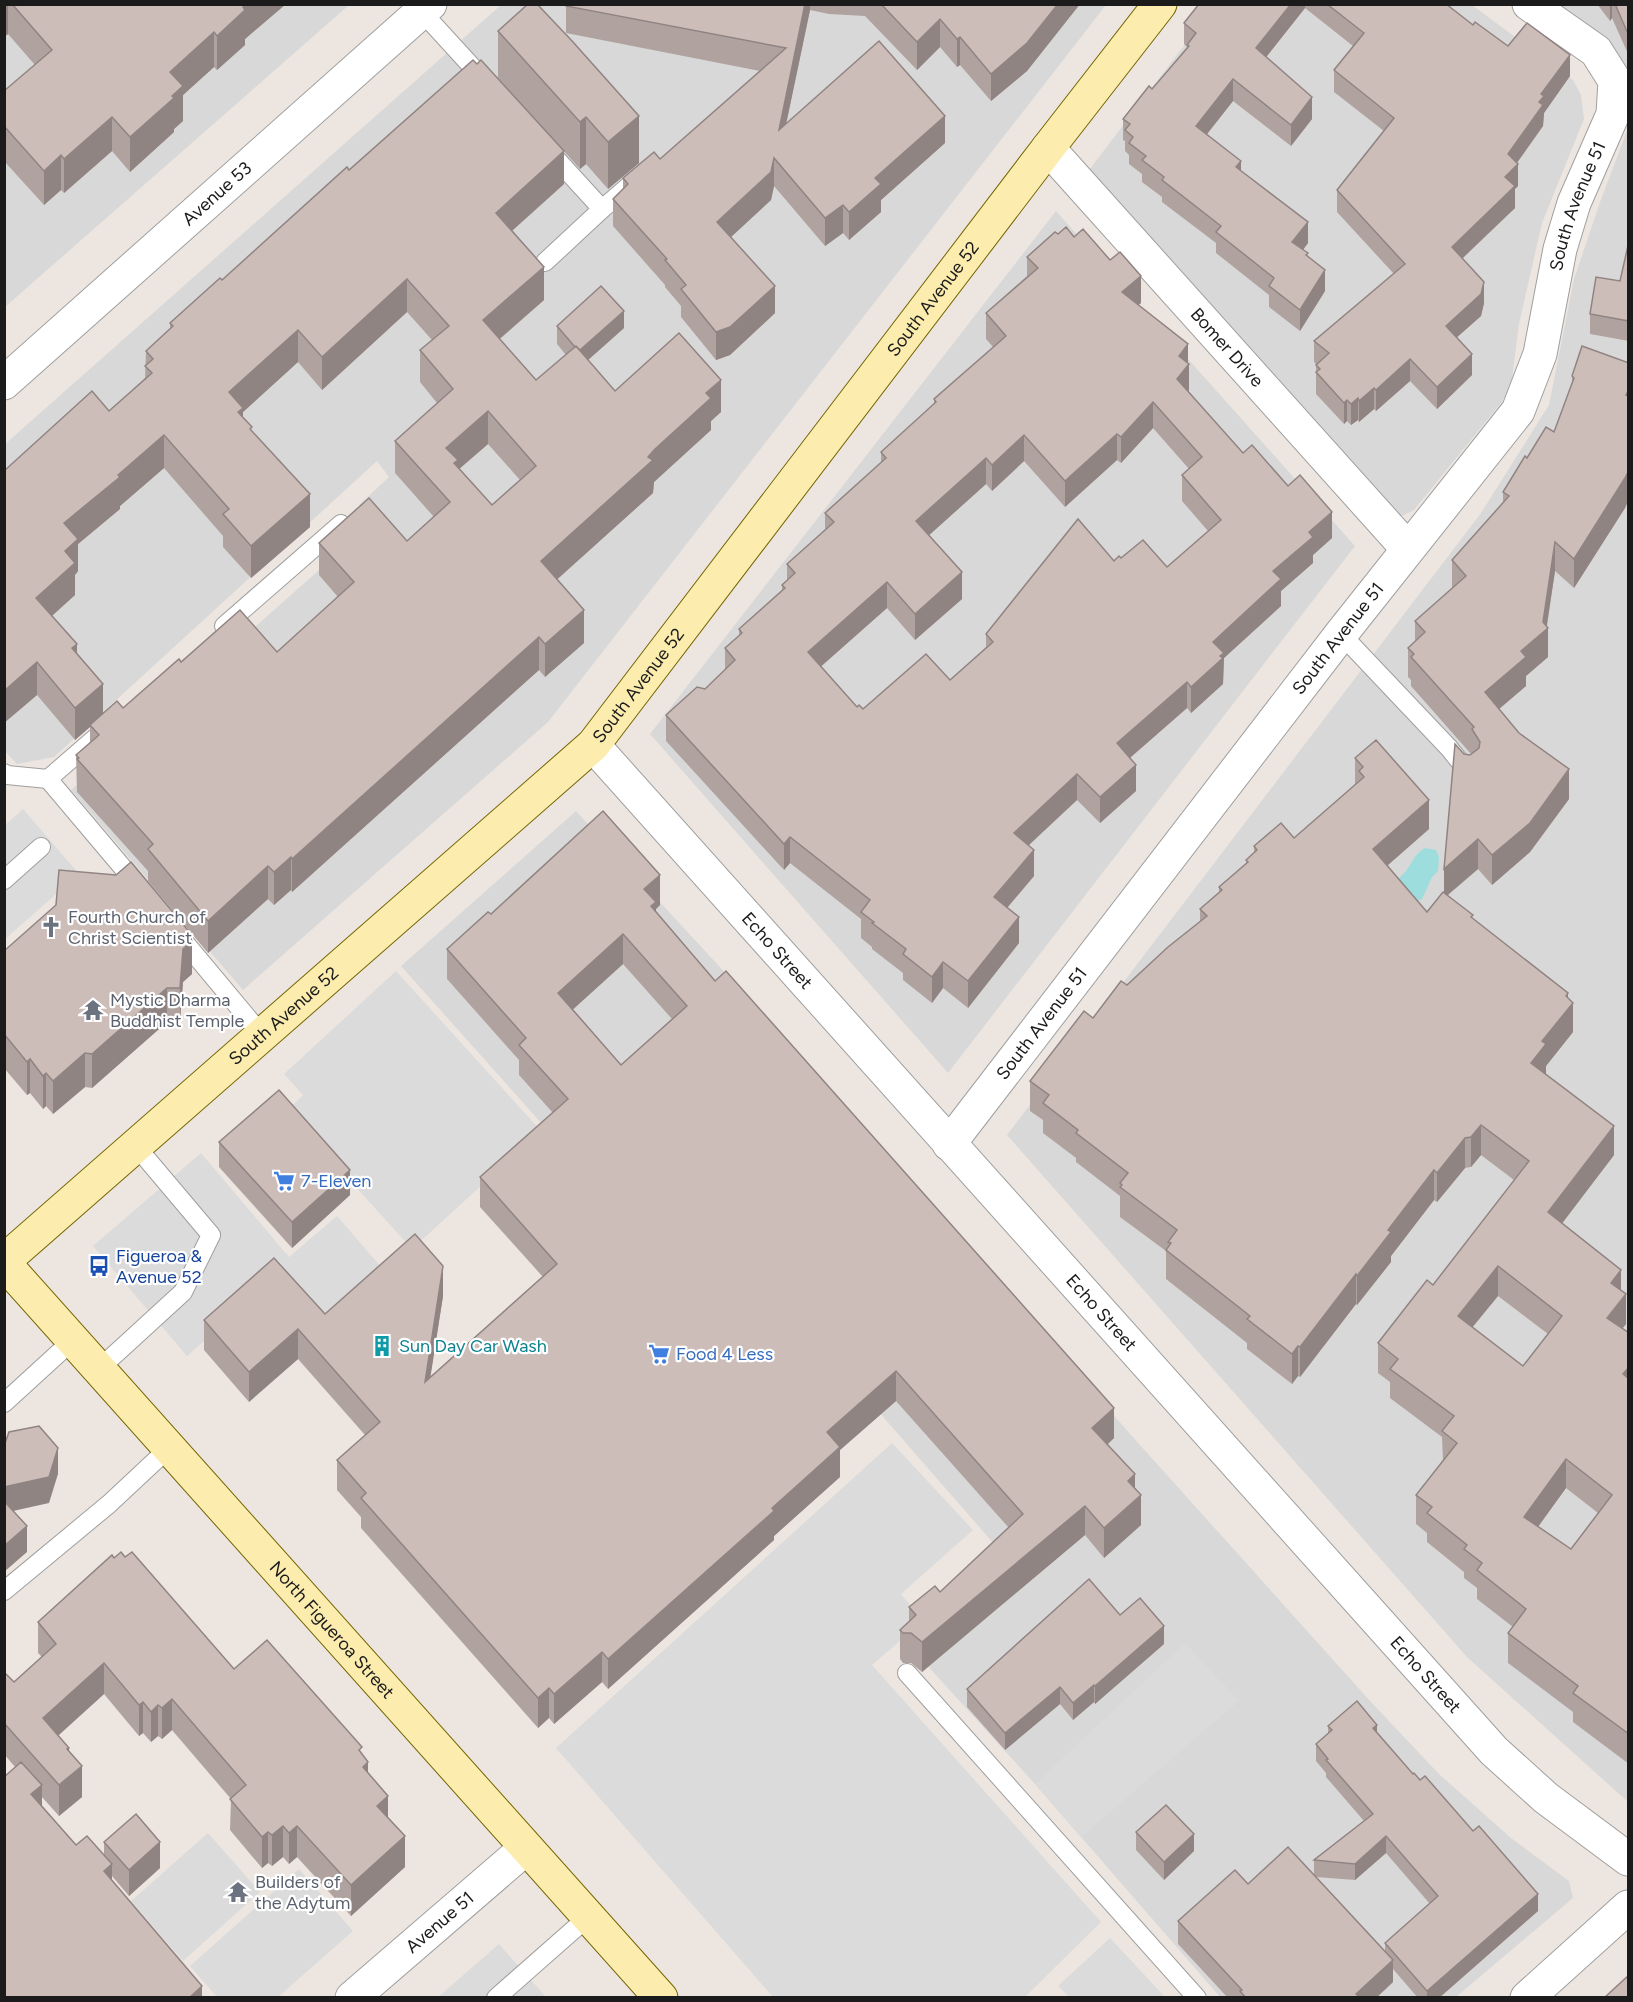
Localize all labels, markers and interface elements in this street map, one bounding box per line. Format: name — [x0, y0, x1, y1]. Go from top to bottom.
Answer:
street label: South Avenue 51 — [1545, 138, 1611, 273]
street label: Avenue 53 — [178, 157, 256, 230]
street label: South Avenue 52 — [882, 237, 984, 361]
street label: Bomer Drive — [1186, 303, 1268, 392]
street label: South Avenue 51 — [1288, 578, 1389, 699]
street label: South Avenue 52 — [588, 624, 689, 747]
place label: Fourth Church of Christ Scientist — [68, 906, 206, 949]
street label: Echo Street — [737, 908, 817, 994]
church icon: Fourth Church of Christ Scientist — [39, 915, 63, 939]
street label: South Avenue 52 — [224, 962, 343, 1070]
street label: South Avenue 51 — [991, 963, 1092, 1084]
place label: Mystic Dharma Buddhist Temple — [110, 989, 245, 1032]
temple icon: Mystic Dharma Buddhist Temple — [81, 998, 105, 1022]
supermarket icon: 7-Eleven — [272, 1169, 296, 1193]
place label: 7-Eleven — [301, 1170, 371, 1192]
place label: Figueroa & Avenue 52 — [116, 1245, 203, 1288]
bus stop icon: Figueroa & Avenue 52 — [87, 1254, 111, 1278]
street label: Echo Street — [1061, 1270, 1142, 1356]
building icon: Sun Day Car Wash — [370, 1334, 394, 1358]
place label: Sun Day Car Wash — [399, 1335, 547, 1357]
supermarket icon: Food 4 Less — [647, 1342, 671, 1366]
place label: Food 4 Less — [676, 1343, 773, 1365]
street label: North Figueroa Street — [265, 1557, 399, 1703]
street label: Echo Street — [1385, 1632, 1466, 1718]
place label: Builders of the Adytum — [255, 1871, 350, 1914]
temple icon: Builders of the Adytum — [226, 1880, 250, 1904]
street label: Avenue 51 — [401, 1887, 479, 1958]

